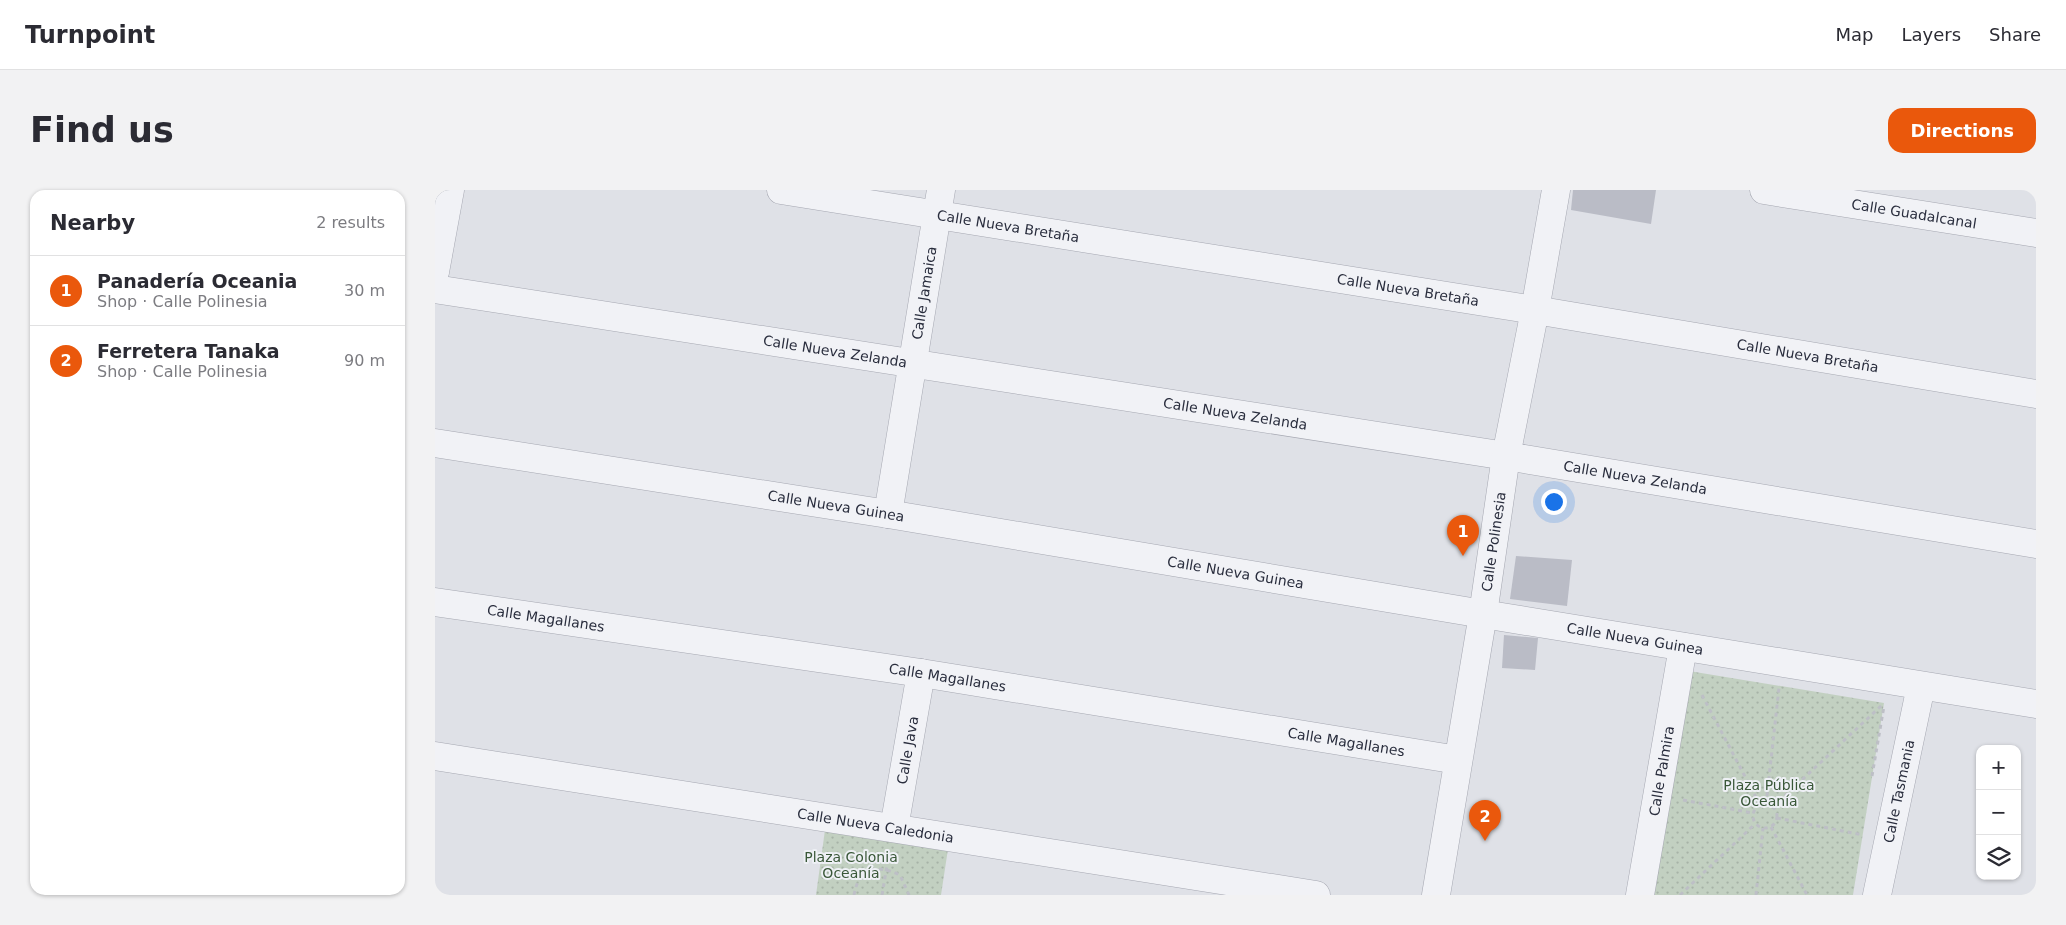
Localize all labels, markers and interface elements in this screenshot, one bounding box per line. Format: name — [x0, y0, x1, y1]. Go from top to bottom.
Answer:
text: Turnpoint — [25, 21, 155, 49]
text: Map — [1835, 24, 1873, 45]
text: Layers — [1901, 24, 1961, 45]
text: Share — [1989, 24, 2041, 45]
button: Directions — [1888, 108, 2036, 153]
text: Find us — [30, 110, 174, 150]
street label: Calle Guadalcanal — [1850, 196, 1978, 232]
street label: Calle Nueva Bretaña — [936, 207, 1080, 245]
text: Nearby — [50, 211, 135, 235]
text: 2 results — [316, 213, 385, 232]
street label: Calle Jamaica — [909, 245, 940, 341]
text: Panadería Oceania — [97, 270, 297, 292]
street label: Calle Nueva Bretaña — [1336, 271, 1480, 309]
text: 1 — [60, 281, 72, 300]
text: 30 m — [344, 281, 385, 300]
text: Shop · Calle Polinesia — [97, 292, 268, 311]
street label: Calle Nueva Zelanda — [762, 332, 908, 371]
street label: Calle Nueva Bretaña — [1735, 336, 1880, 376]
text: Ferretera Tanaka — [97, 340, 280, 362]
text: 2 — [60, 351, 72, 370]
text: 90 m — [344, 351, 385, 370]
text: Shop · Calle Polinesia — [97, 362, 268, 381]
street label: Calle Nueva Zelanda — [1162, 395, 1309, 433]
street label: Calle Nueva Zelanda — [1562, 458, 1708, 497]
street label: Calle Nueva Guinea — [767, 487, 906, 525]
your location — [1541, 489, 1567, 515]
street label: Calle Polinesia — [1478, 491, 1509, 593]
pin: 1 — [1447, 515, 1479, 556]
street label: Calle Nueva Guinea — [1166, 553, 1305, 592]
street label: Calle Magallanes — [486, 602, 606, 635]
street label: Calle Nueva Guinea — [1566, 620, 1705, 658]
street label: Calle Magallanes — [888, 660, 1007, 695]
street label: Calle Java — [894, 715, 921, 785]
street label: Calle Palmira — [1646, 724, 1677, 817]
street label: Calle Magallanes — [1286, 725, 1406, 759]
street label: Calle Tasmania — [1880, 738, 1917, 844]
map controls — [1976, 745, 2021, 880]
button: + — [1976, 745, 2021, 790]
park label: Plaza Pública Oceanía — [1723, 777, 1815, 809]
button: − — [1976, 790, 2021, 835]
pin: 2 — [1469, 800, 1501, 841]
street label: Calle Nueva Caledonia — [796, 805, 955, 846]
button: layers — [1976, 835, 2021, 880]
park label: Plaza Colonia Oceanía — [804, 849, 898, 881]

